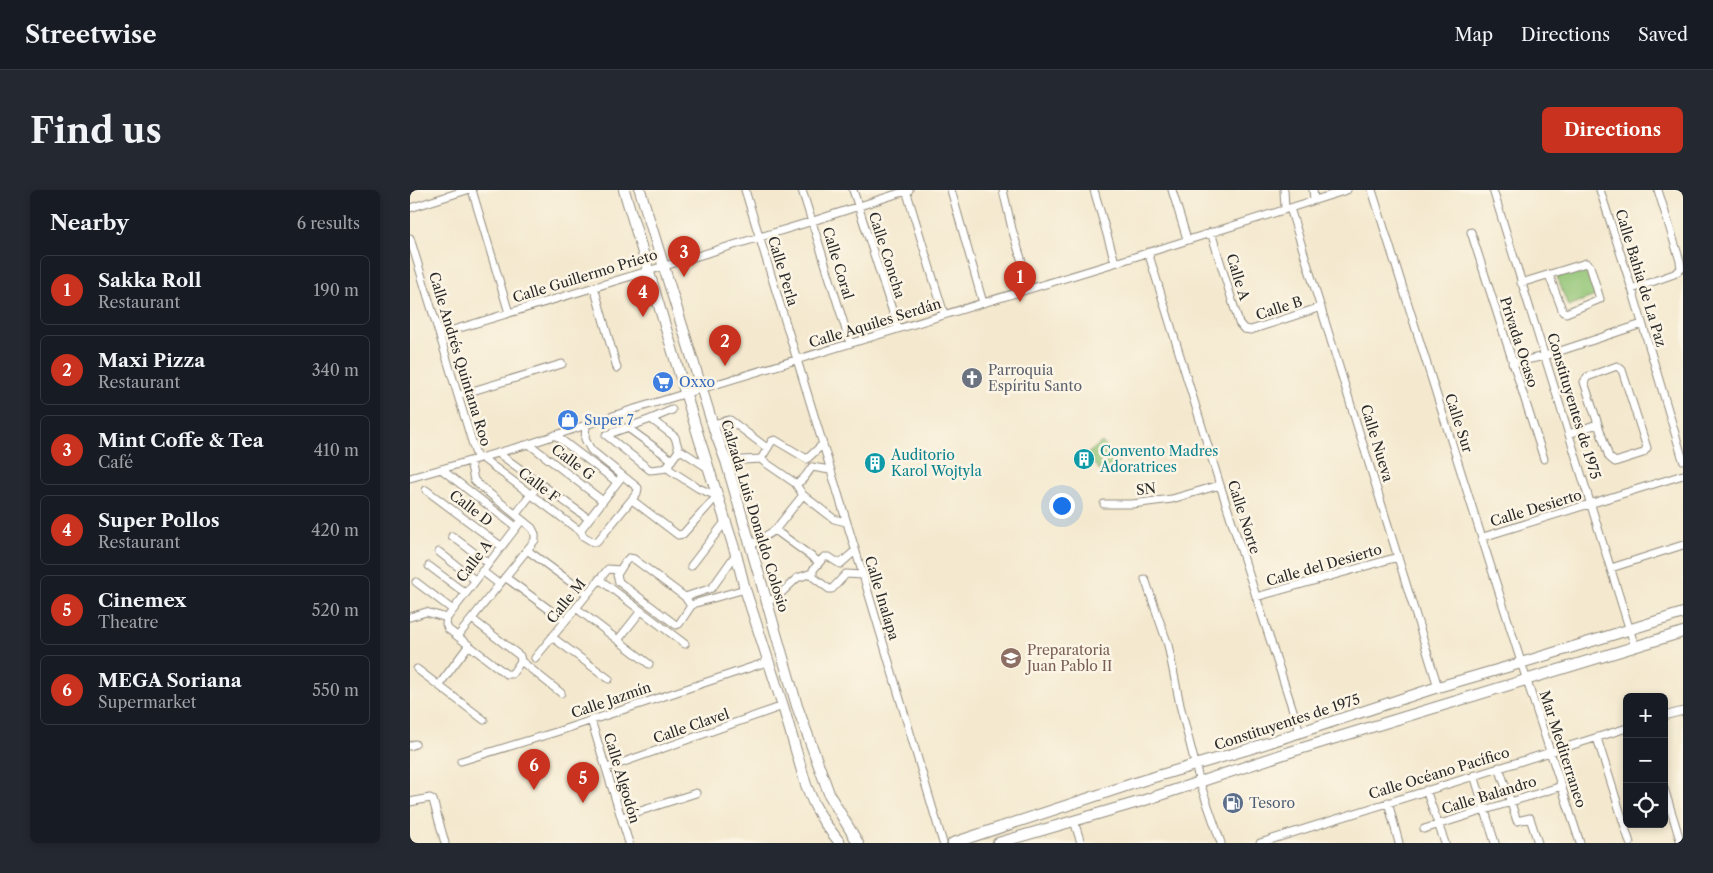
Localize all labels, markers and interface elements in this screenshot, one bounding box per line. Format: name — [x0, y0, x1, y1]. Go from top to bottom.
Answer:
text: Streetwise — [25, 20, 157, 49]
text: Map — [1454, 24, 1493, 46]
text: Directions — [1521, 24, 1610, 46]
text: Saved — [1638, 24, 1688, 46]
button: Directions — [1542, 107, 1683, 153]
text: Find us — [30, 109, 162, 152]
street label: Calle Bahia de La Paz — [1611, 207, 1671, 349]
text: Nearby — [50, 210, 129, 235]
street label: Calle Concha — [865, 210, 910, 301]
text: 6 results — [297, 213, 360, 233]
street label: Calle Coral — [818, 225, 858, 301]
street label: Calle Perla — [764, 234, 802, 309]
pin: 3 — [668, 236, 700, 277]
street label: Calle Guillermo Prieto — [510, 245, 660, 307]
street label: Calle A — [1222, 251, 1254, 303]
pin: 1 — [1004, 261, 1036, 302]
text: Sakka Roll — [98, 269, 201, 292]
street label: Calle Andrés Quintana Roo — [425, 270, 495, 448]
pin: 4 — [627, 276, 659, 317]
text: 1 — [63, 280, 71, 300]
text: 190 m — [314, 280, 359, 300]
text: Restaurant — [98, 292, 180, 312]
street label: Calle B — [1253, 292, 1305, 324]
street label: Calle Aquiles Serdán — [807, 294, 944, 352]
street label: Privada Ocaso — [1496, 294, 1542, 390]
pin: 2 — [709, 325, 741, 366]
street label: Constituyentes de 1975 — [1543, 331, 1605, 481]
text: Maxi Pizza — [98, 349, 205, 372]
text: 2 — [62, 360, 72, 380]
text: 340 m — [312, 360, 359, 380]
place label: Parroquia Espíritu Santo — [988, 361, 1082, 395]
church icon: Parroquia Espíritu Santo — [960, 366, 984, 390]
supermarket icon: Oxxo — [651, 370, 675, 394]
text: Restaurant — [98, 372, 180, 392]
place label: Oxxo — [679, 373, 715, 391]
street label: Calle Sur — [1441, 391, 1477, 455]
street label: Calle Nueva — [1357, 402, 1397, 485]
shop icon: Super 7 — [556, 408, 580, 432]
place label: Super 7 — [584, 411, 634, 429]
street label: Calzada Luis Donaldo Colosio — [717, 418, 793, 614]
text: Mint Coffe & Tea — [98, 429, 264, 452]
text: 3 — [62, 440, 72, 460]
text: 410 m — [314, 440, 359, 460]
street label: Calle G — [548, 440, 598, 484]
place label: Convento Madres Adoratrices — [1099, 442, 1218, 476]
place label: Auditorio Karol Wojtyla — [890, 446, 982, 480]
building icon: Convento Madres Adoratrices — [1072, 447, 1096, 471]
building icon: Auditorio Karol Wojtyla — [863, 451, 887, 475]
text: Café — [98, 452, 133, 472]
street label: Calle F — [515, 464, 563, 506]
street label: Calle Norte — [1224, 478, 1264, 556]
street label: SN — [1135, 479, 1157, 499]
street label: Calle D — [446, 486, 496, 530]
street label: Calle Desierto — [1488, 486, 1584, 530]
your location — [1049, 493, 1075, 519]
text: Super Pollos — [98, 509, 220, 532]
text: 4 — [62, 520, 72, 540]
text: 420 m — [311, 520, 359, 540]
text: Restaurant — [98, 532, 180, 552]
street label: Calle A — [452, 536, 496, 586]
street label: Calle del Desierto — [1264, 540, 1384, 590]
street label: Calle Inalapa — [861, 554, 904, 643]
street label: Calle M — [543, 575, 589, 627]
text: Cinemex — [98, 589, 186, 612]
text: 5 — [63, 600, 71, 620]
text: 520 m — [312, 600, 359, 620]
text: Theatre — [98, 612, 159, 632]
place label: Preparatoria Juan Pablo II — [1025, 641, 1112, 675]
school or university icon: Preparatoria Juan Pablo II — [999, 646, 1023, 670]
text: MEGA Soriana — [98, 669, 242, 692]
street label: Calle Jazmín — [569, 678, 654, 722]
text: 6 — [62, 680, 72, 700]
text: 550 m — [312, 680, 359, 700]
street label: Mar Mediterraneo — [1536, 688, 1590, 810]
street label: Constituyentes de 1975 — [1212, 690, 1362, 754]
text: Supermarket — [98, 692, 196, 712]
map controls — [1623, 693, 1668, 828]
button: + — [1623, 693, 1668, 738]
street label: Calle Clavel — [651, 705, 731, 747]
street label: Calle Algodón — [600, 731, 644, 826]
button: − — [1623, 738, 1668, 783]
street label: Calle Océano Pacífico — [1366, 743, 1512, 803]
pin: 6 — [518, 749, 550, 790]
pin: 5 — [567, 762, 599, 803]
street label: Calle Balandro — [1439, 772, 1539, 818]
button: locate — [1623, 783, 1668, 828]
fuel station icon: Tesoro — [1221, 791, 1245, 815]
place label: Tesoro — [1249, 794, 1295, 812]

